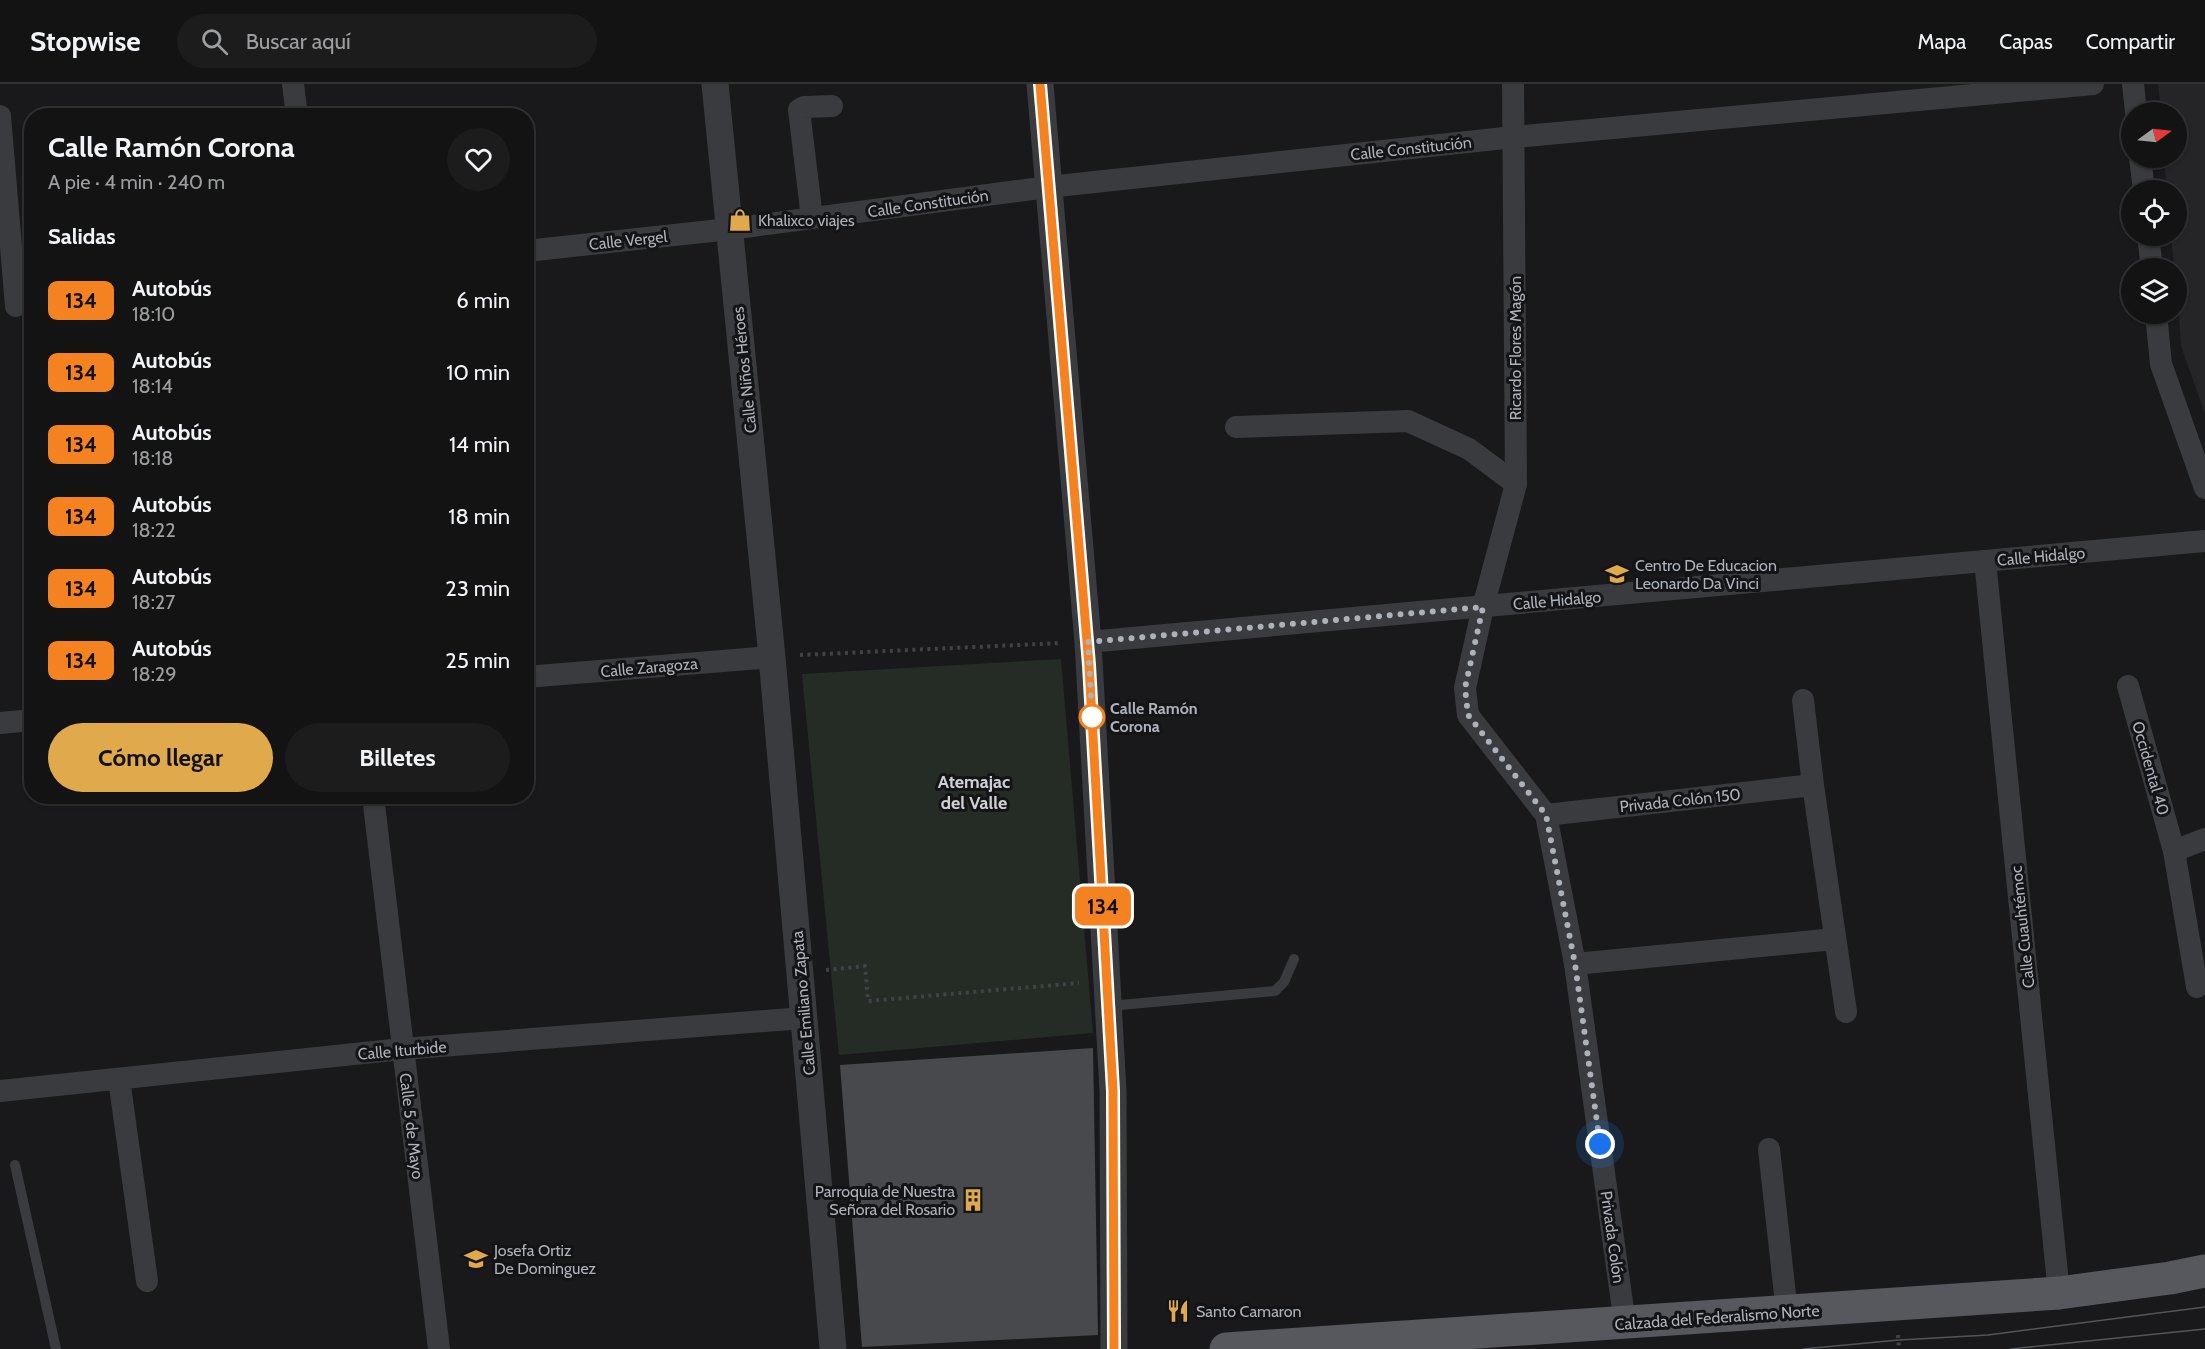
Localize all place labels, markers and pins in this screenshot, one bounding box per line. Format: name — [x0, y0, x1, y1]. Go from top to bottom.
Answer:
shop icon: Khalixco viajes — [727, 207, 753, 233]
place label: Khalixco viajes — [758, 211, 855, 230]
place label: Centro De Educacion Leonardo Da Vinci — [1635, 556, 1777, 593]
school or university icon: Centro De Educacion Leonardo Da Vinci — [1604, 561, 1630, 587]
place label: Calle Ramón Corona — [1110, 699, 1198, 736]
marker: Calle Ramón Corona — [1079, 704, 1105, 730]
place label: Parroquia de Nuestra Señora del Rosario — [815, 1182, 955, 1219]
building icon: Parroquia de Nuestra Señora del Rosario — [960, 1187, 986, 1213]
place label: Josefa Ortiz De Dominguez — [493, 1241, 597, 1278]
school or university icon: Josefa Ortiz De Dominguez — [463, 1246, 489, 1272]
restaurant icon: Santo Camaron — [1165, 1298, 1191, 1324]
place label: Santo Camaron — [1196, 1302, 1301, 1321]

